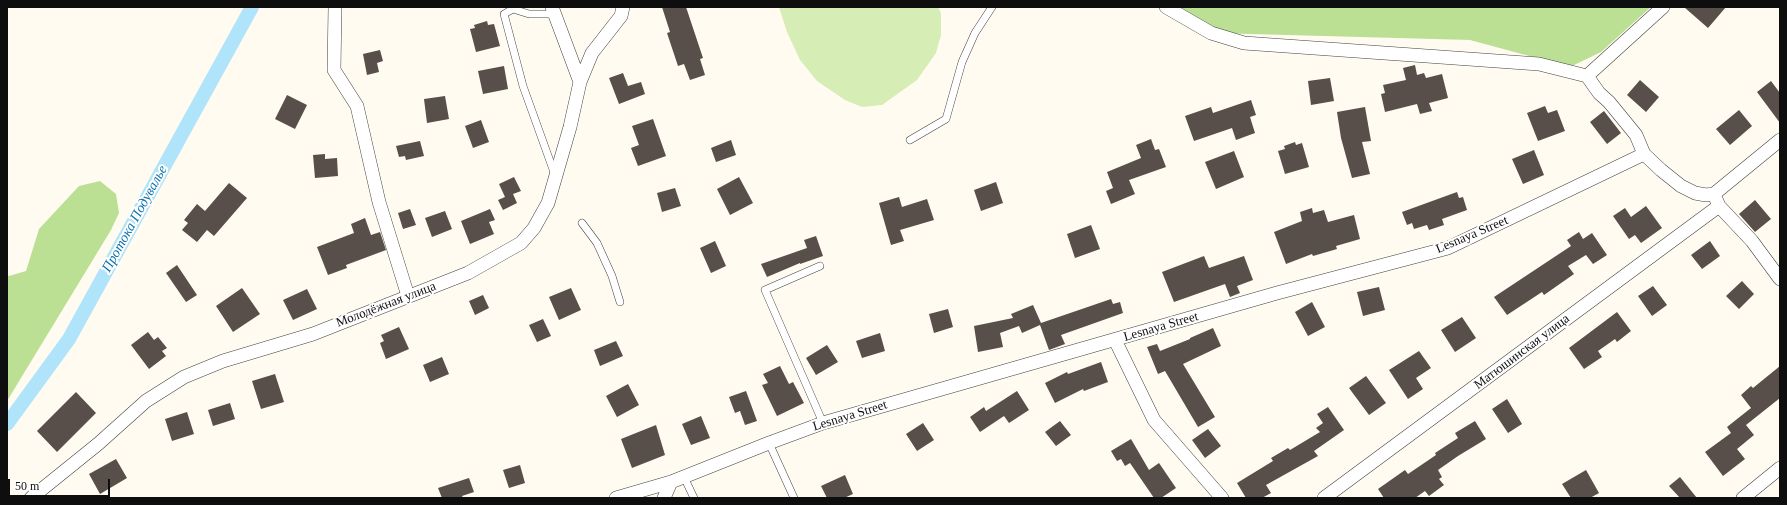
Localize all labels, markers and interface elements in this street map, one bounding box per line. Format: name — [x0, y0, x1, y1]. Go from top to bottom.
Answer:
water label: Протока Подувалье — [99, 163, 171, 275]
street label: Lesnaya Street — [1434, 213, 1510, 257]
street label: Молодёжная улица — [334, 279, 438, 331]
street label: Lesnaya Street — [1122, 309, 1200, 345]
street label: Матюшинская улица — [1471, 311, 1573, 393]
street label: Lesnaya Street — [811, 397, 889, 435]
scale bar — [10, 471, 112, 497]
text: 50 m — [15, 479, 39, 493]

